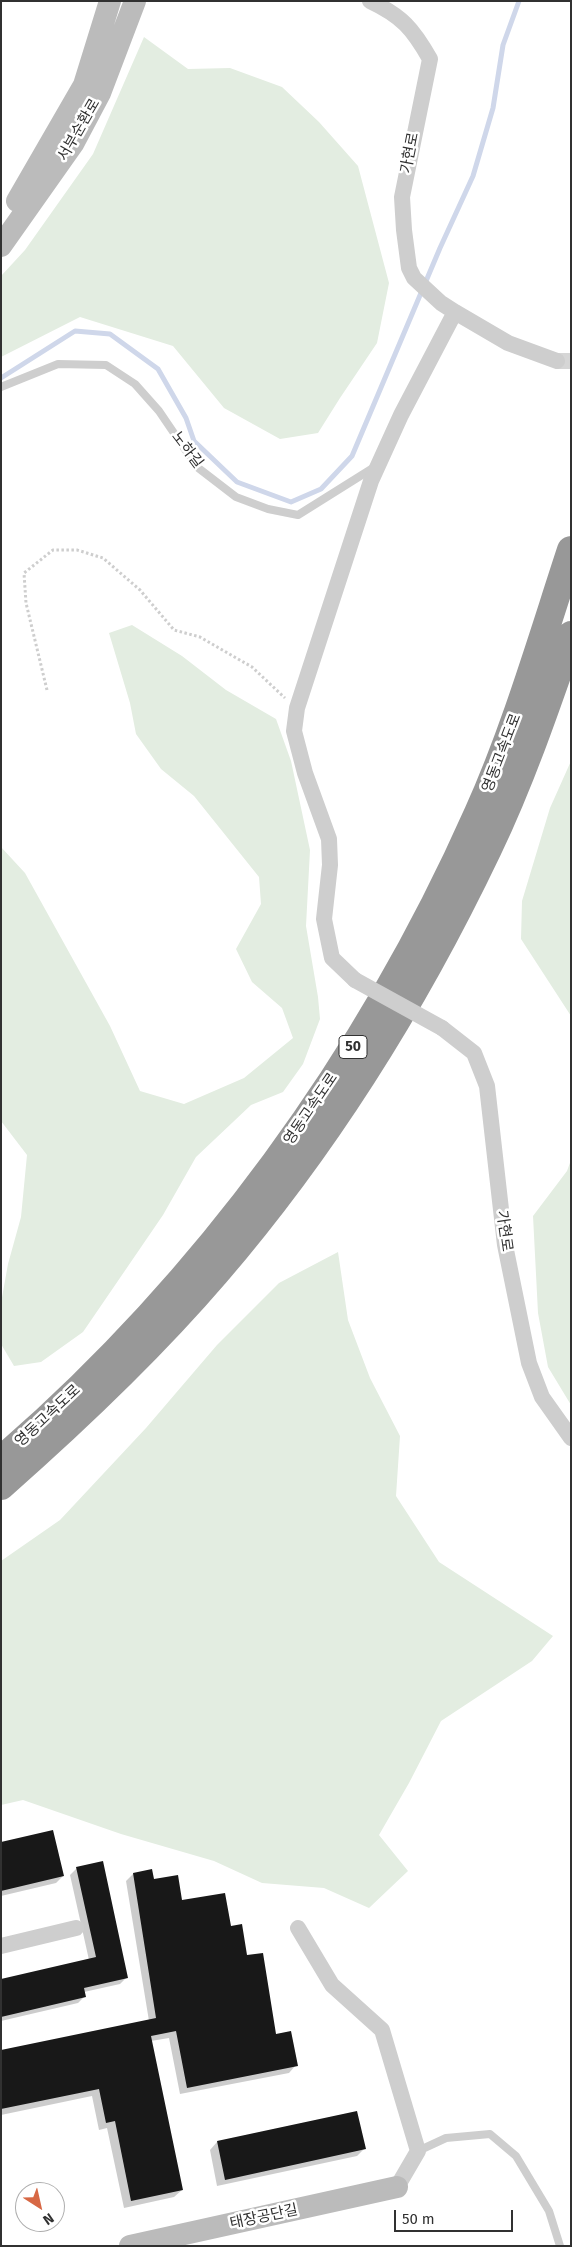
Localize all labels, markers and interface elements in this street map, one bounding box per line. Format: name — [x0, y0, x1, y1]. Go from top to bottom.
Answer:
street label: 서부순환로 — [54, 96, 104, 164]
street label: 가현로 — [397, 131, 423, 175]
street label: 노하길 — [167, 428, 207, 472]
street label: 영동고속도로 — [479, 711, 525, 795]
road number: 50 — [339, 1036, 367, 1058]
street label: 영동고속도로 — [280, 1070, 342, 1148]
street label: 가현로 — [492, 1209, 516, 1253]
street label: 영동고속도로 — [12, 1381, 84, 1451]
north arrow — [15, 2182, 65, 2232]
scale bar — [397, 2200, 516, 2232]
street label: 태장공단길 — [228, 2201, 300, 2233]
text: N — [40, 2209, 57, 2229]
text: 50 m — [402, 2210, 435, 2228]

